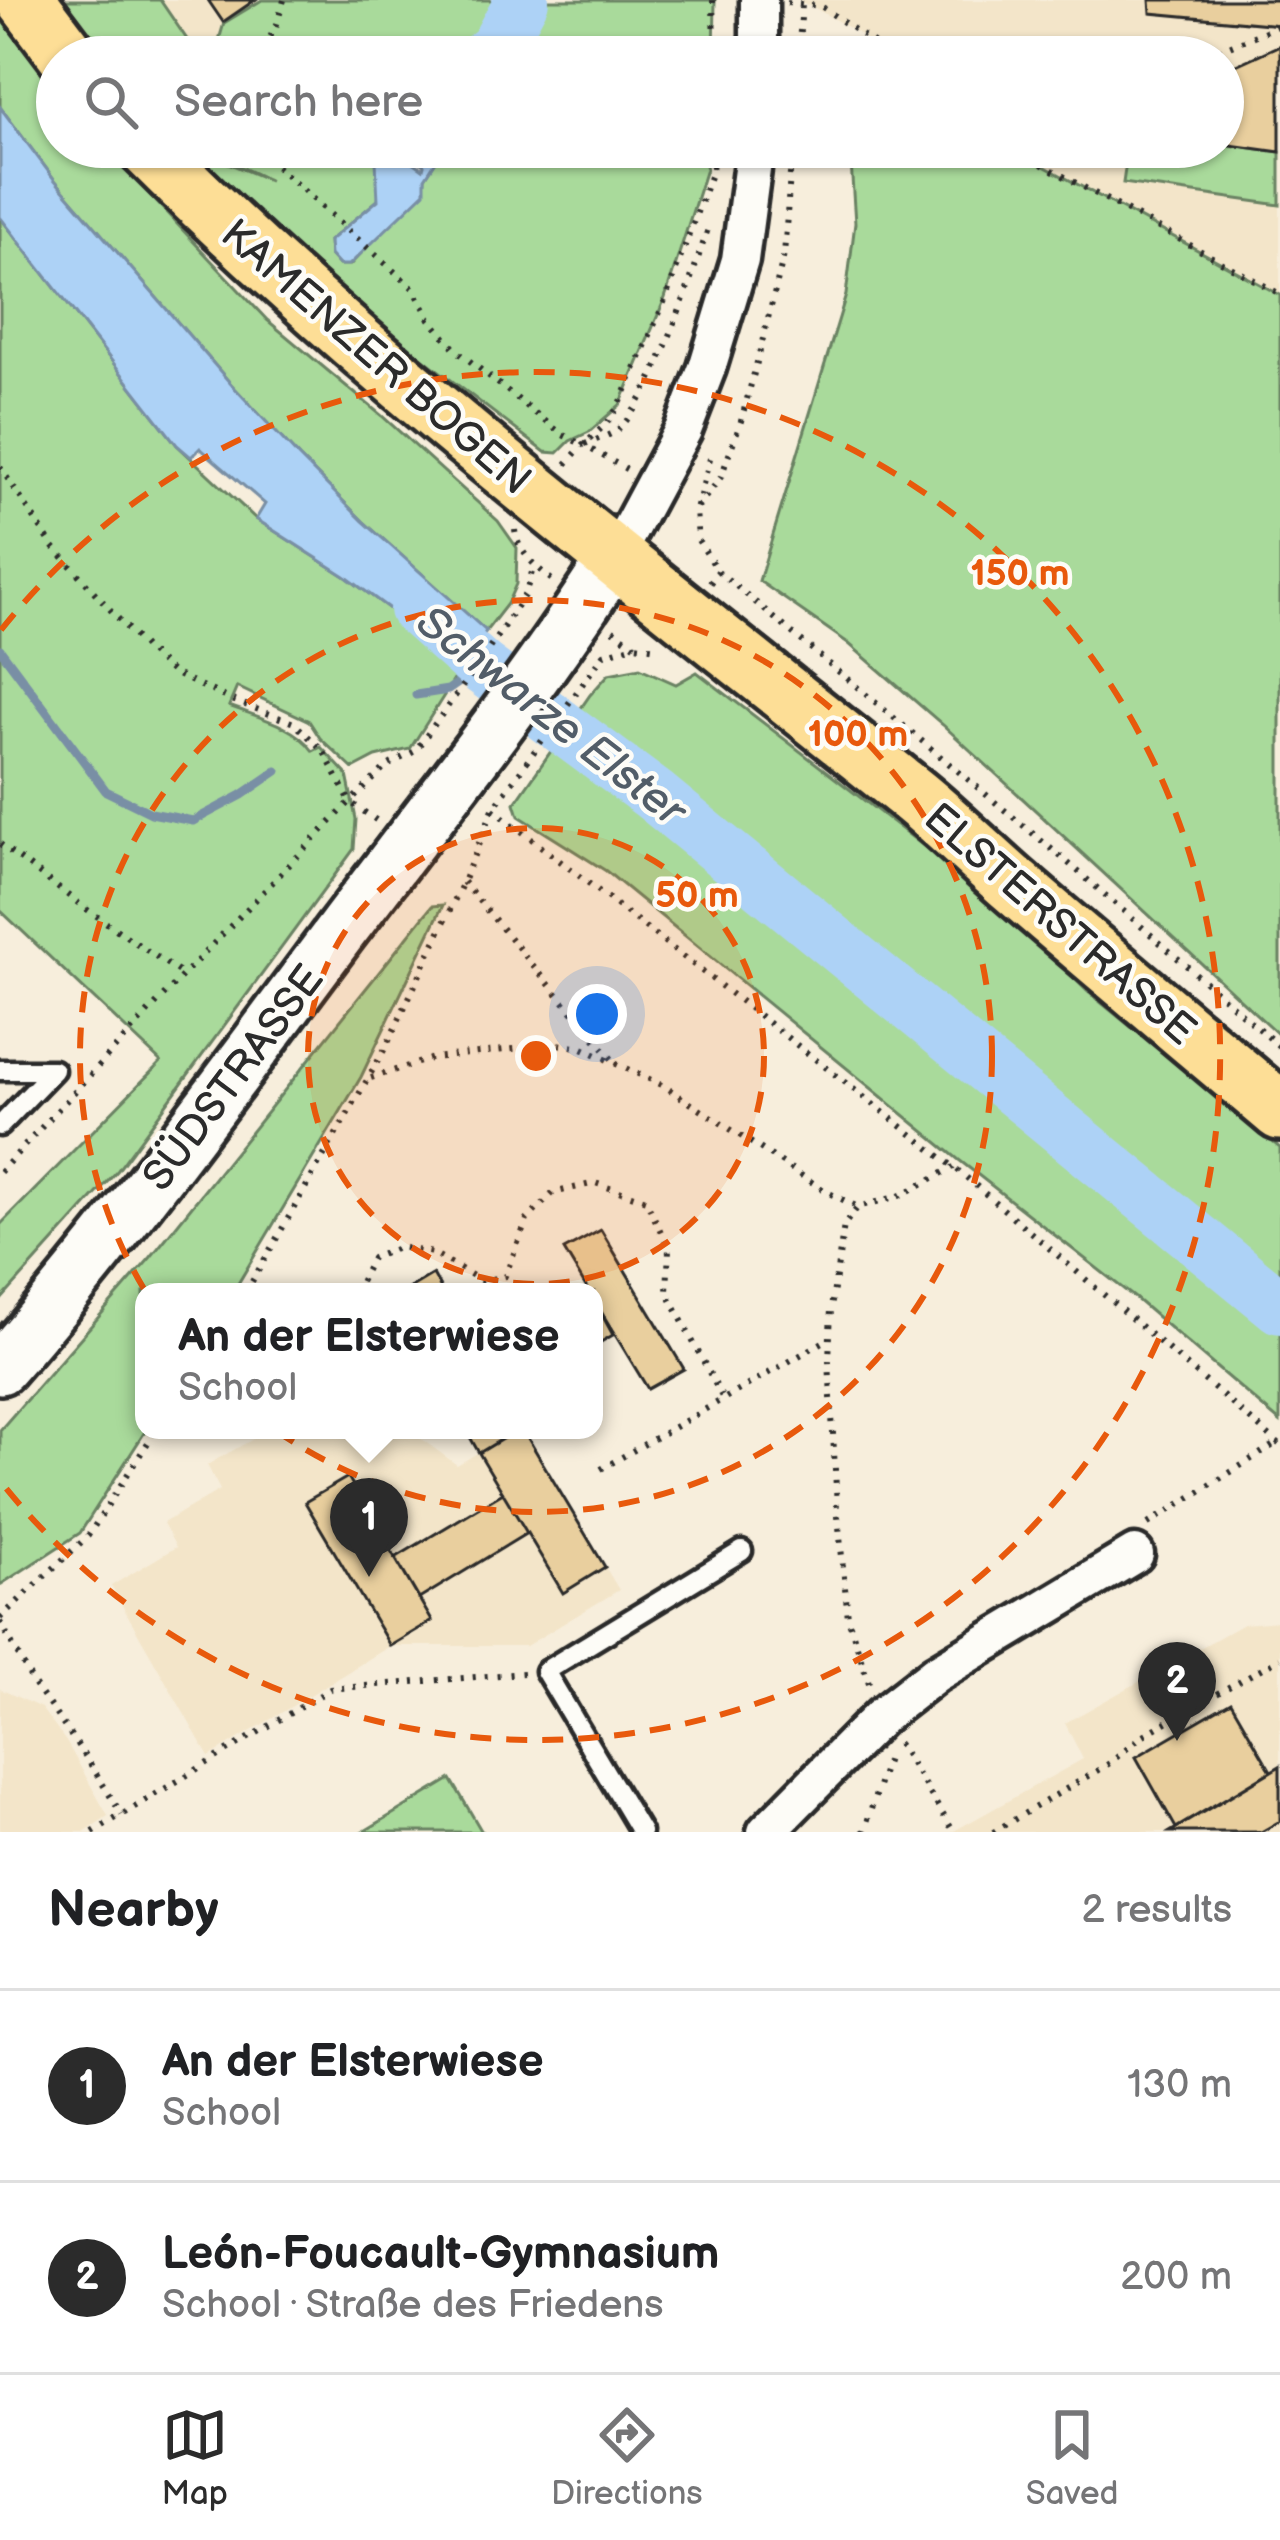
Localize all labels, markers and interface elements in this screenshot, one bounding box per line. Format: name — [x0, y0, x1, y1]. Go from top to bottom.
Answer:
search box — [36, 36, 1244, 168]
icon: search — [78, 69, 144, 135]
text: Search here — [174, 75, 423, 130]
street label: KAMENZER BOGEN — [210, 209, 541, 506]
text: 150 m — [971, 553, 1069, 596]
water label: Schwarze Elster — [405, 595, 698, 841]
text: 100 m — [808, 714, 908, 757]
street label: ELSTERSTRASSE — [913, 793, 1206, 1057]
text: 50 m — [655, 875, 739, 918]
street label: SÜDSTRASSE — [132, 955, 335, 1201]
your location — [567, 984, 627, 1044]
centre of rings — [515, 1035, 557, 1077]
popup — [135, 1283, 603, 1439]
text: An der Elsterwiese — [178, 1310, 560, 1365]
text: School — [178, 1365, 297, 1412]
pin: 1 — [330, 1478, 408, 1577]
pin: 2 — [1138, 1642, 1216, 1741]
text: Nearby — [48, 1880, 219, 1941]
text: 2 results — [1081, 1887, 1232, 1934]
text: An der Elsterwiese — [162, 2035, 544, 2090]
text: 1 — [79, 2062, 95, 2109]
text: 130 m — [1127, 2062, 1232, 2109]
text: School — [162, 2090, 281, 2137]
text: León-Foucault-Gymnasium — [162, 2227, 719, 2282]
text: 2 — [75, 2254, 99, 2301]
text: 200 m — [1120, 2254, 1232, 2301]
text: School · Straße des Friedens — [162, 2282, 664, 2329]
tab: Map — [162, 2402, 228, 2514]
tab: Directions — [551, 2402, 703, 2514]
tab: Saved — [1026, 2402, 1118, 2514]

